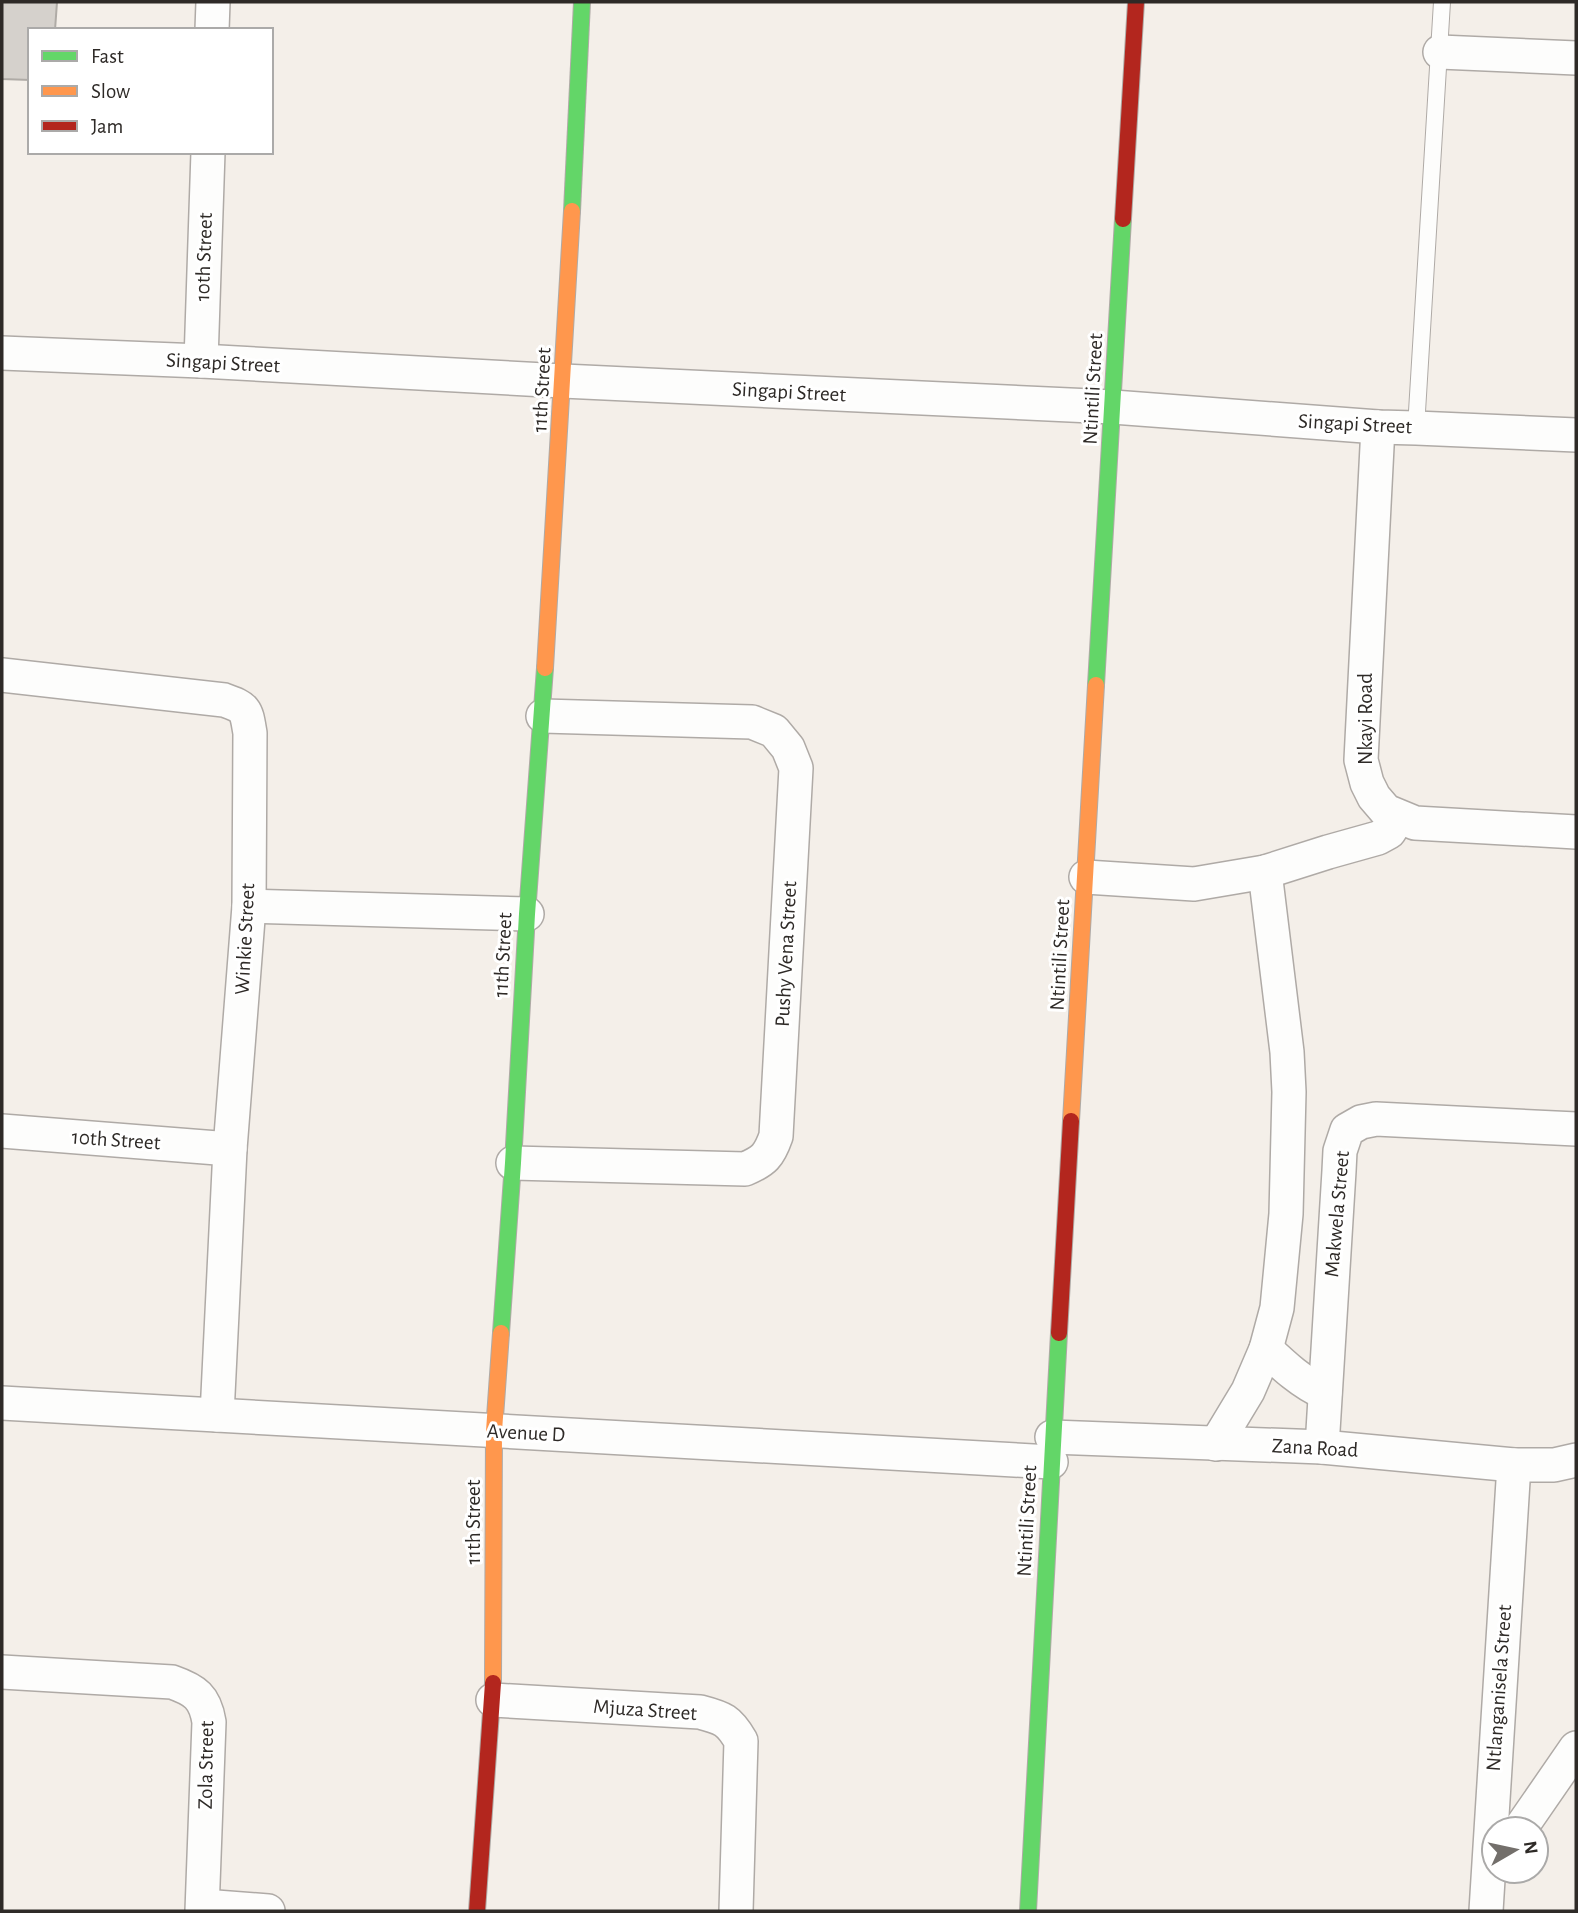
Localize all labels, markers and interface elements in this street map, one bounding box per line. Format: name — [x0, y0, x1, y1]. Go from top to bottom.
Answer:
legend — [28, 28, 273, 154]
text: Fast — [91, 46, 124, 67]
text: Slow — [91, 81, 130, 102]
text: Jam — [91, 116, 123, 137]
street label: 10th Street — [192, 212, 216, 302]
street label: Ntintili Street — [1080, 332, 1106, 445]
street label: 11th Street — [529, 347, 555, 433]
street label: Singapi Street — [165, 350, 281, 376]
street label: Singapi Street — [731, 379, 847, 405]
street label: Singapi Street — [1297, 411, 1413, 437]
street label: Nkayi Road — [1355, 673, 1376, 765]
street label: Pushy Vena Street — [772, 880, 800, 1028]
street label: Winkie Street — [232, 882, 258, 995]
street label: Ntintili Street — [1047, 898, 1073, 1011]
street label: 11th Street — [490, 912, 516, 998]
street label: 10th Street — [71, 1126, 161, 1154]
street label: Makwela Street — [1321, 1150, 1353, 1278]
street label: Avenue D — [486, 1420, 566, 1446]
street label: Zana Road — [1271, 1435, 1359, 1461]
street label: Ntintili Street — [1014, 1464, 1040, 1577]
street label: 11th Street — [463, 1479, 484, 1564]
street label: Ntlanganisela Street — [1483, 1604, 1515, 1772]
street label: Mjuza Street — [592, 1696, 698, 1724]
street label: Zola Street — [195, 1720, 217, 1809]
north arrow — [1480, 1815, 1550, 1885]
text: N — [1520, 1840, 1541, 1856]

